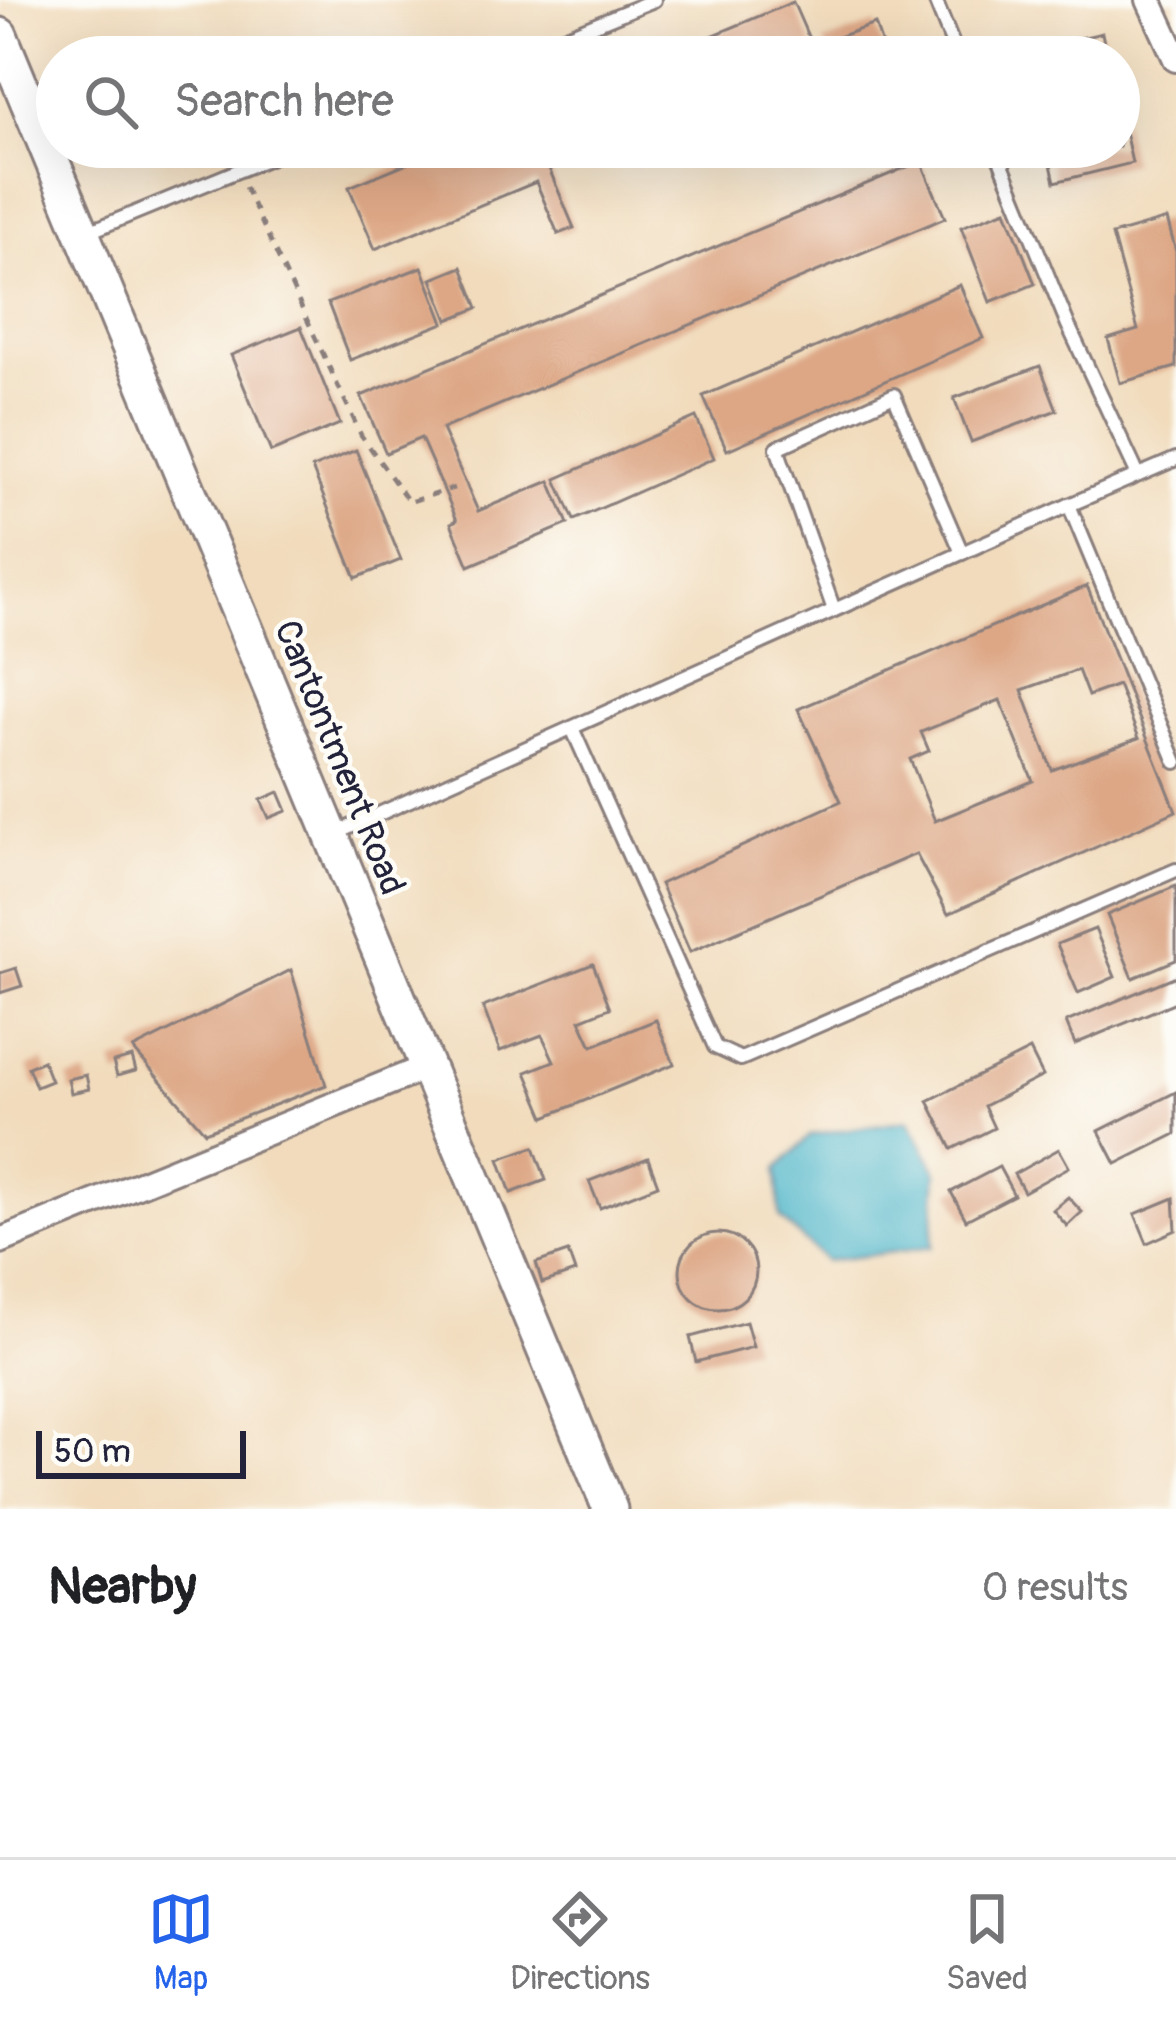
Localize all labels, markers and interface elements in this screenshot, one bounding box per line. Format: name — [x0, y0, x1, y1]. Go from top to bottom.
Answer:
search box — [36, 36, 1140, 168]
icon: search — [78, 69, 144, 135]
text: Search here — [174, 74, 394, 130]
street label: Cantontment Road — [264, 614, 415, 901]
scale bar — [36, 1425, 246, 1478]
text: 50 m — [54, 1431, 131, 1472]
text: Nearby — [48, 1555, 196, 1619]
text: 0 results — [982, 1563, 1128, 1612]
tab: Map — [148, 1886, 214, 1999]
tab: Directions — [510, 1886, 650, 1999]
tab: Saved — [946, 1886, 1028, 1999]

